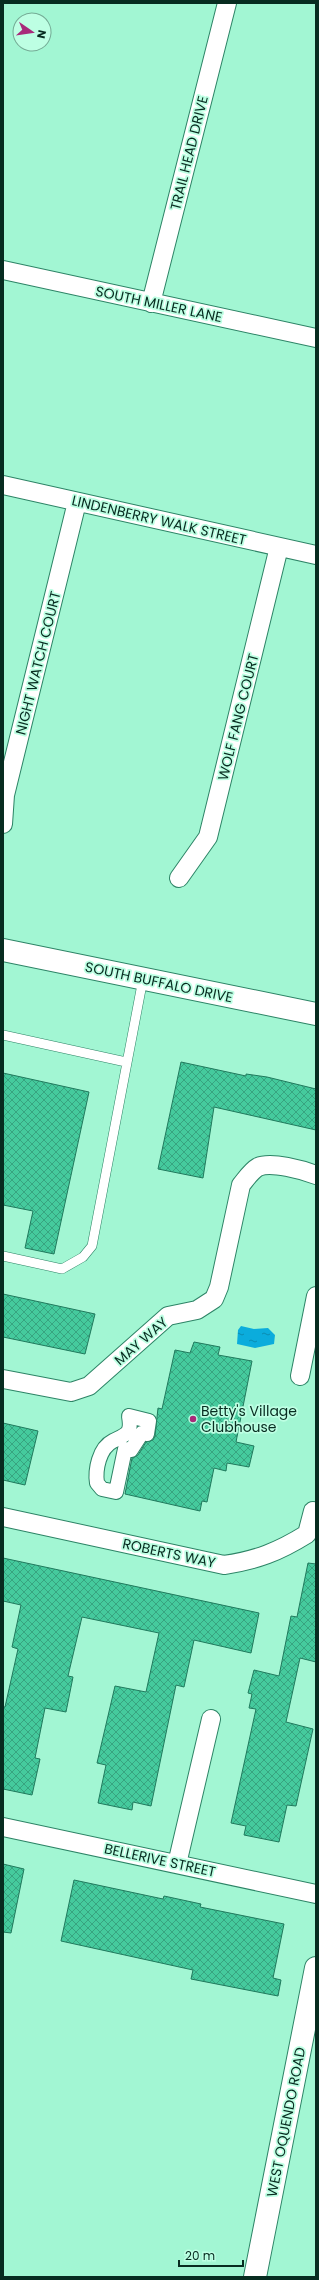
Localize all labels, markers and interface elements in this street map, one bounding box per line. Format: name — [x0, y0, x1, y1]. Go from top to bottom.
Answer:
north arrow — [12, 12, 52, 52]
text: N — [33, 28, 50, 40]
street label: TRAIL HEAD DRIVE — [165, 94, 213, 212]
street label: SOUTH MILLER LANE — [94, 281, 224, 327]
street label: LINDENBERRY WALK STREET — [70, 490, 249, 550]
street label: NIGHT WATCH COURT — [10, 589, 66, 737]
street label: WOLF FANG COURT — [213, 651, 264, 782]
street label: SOUTH BUFFALO DRIVE — [83, 957, 235, 1007]
street label: MAY WAY — [110, 1312, 172, 1370]
place label: Betty's Village Clubhouse — [201, 1401, 297, 1437]
marker: Betty's Village Clubhouse — [188, 1414, 198, 1424]
street label: ROBERTS WAY — [121, 1533, 217, 1573]
street label: BELLERIVE STREET — [102, 1838, 218, 1882]
street label: WEST OQUENDO ROAD — [262, 2045, 310, 2199]
scale bar — [179, 2242, 243, 2268]
text: 20 m — [185, 2247, 215, 2264]

